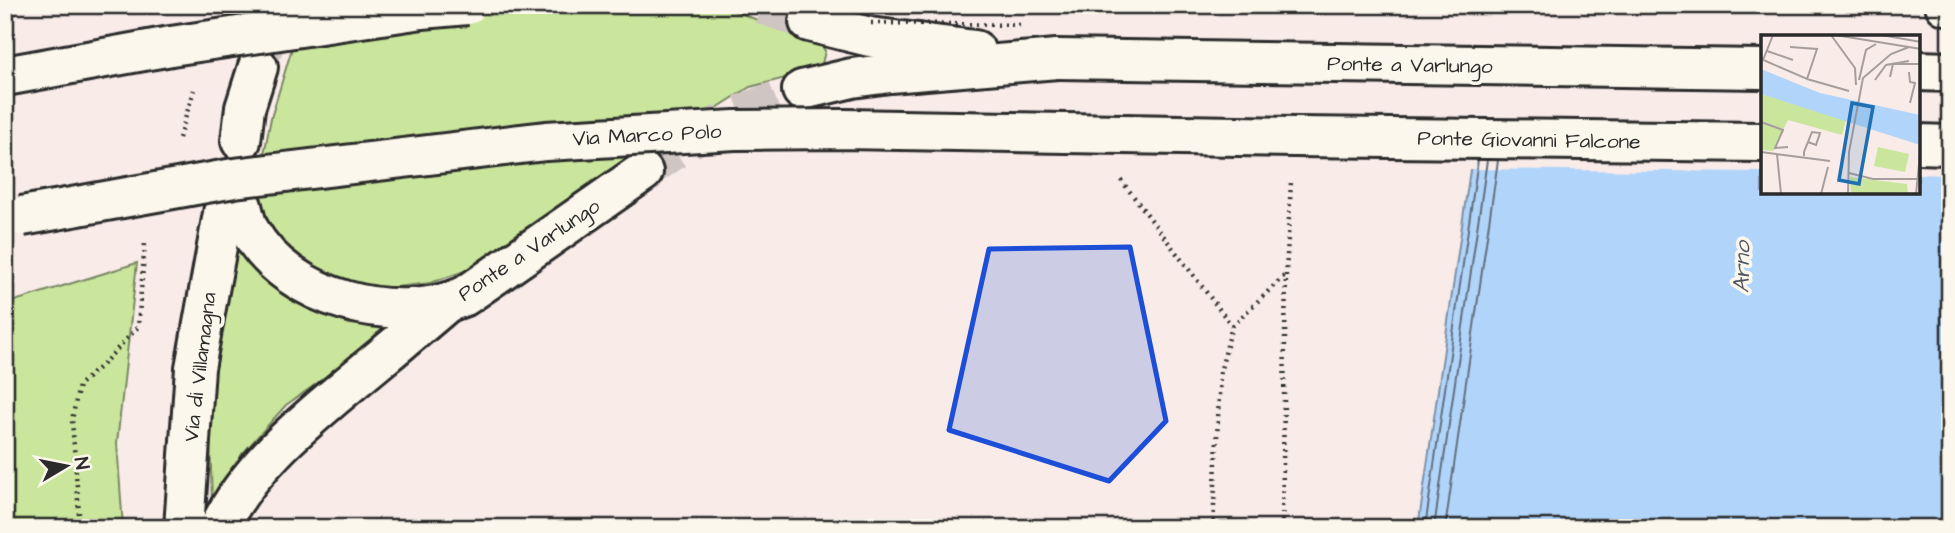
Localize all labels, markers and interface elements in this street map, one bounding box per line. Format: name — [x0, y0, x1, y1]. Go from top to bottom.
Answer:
inset map — [1761, 35, 1920, 194]
street label: Ponte a Varlungo — [1327, 49, 1493, 83]
street label: Via Marco Polo — [572, 117, 722, 153]
street label: Ponte Giovanni Falcone — [1417, 124, 1641, 156]
street label: Ponte a Varlungo — [452, 192, 607, 310]
water label: Arno — [1726, 239, 1758, 293]
street label: Via di Villamagna — [176, 290, 226, 444]
north arrow — [32, 432, 102, 502]
text: N — [67, 455, 96, 472]

